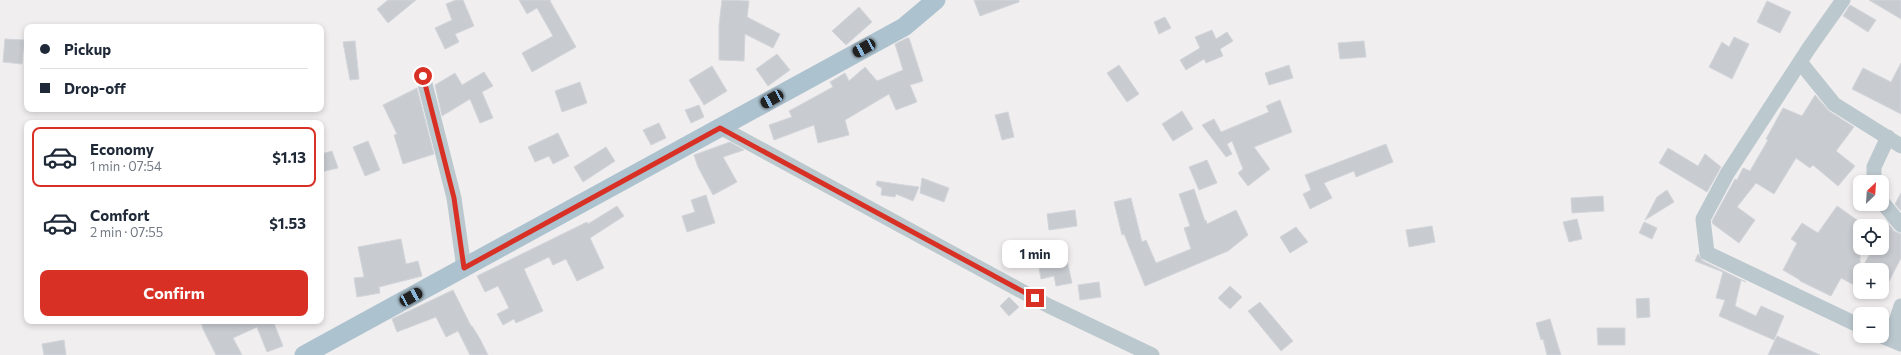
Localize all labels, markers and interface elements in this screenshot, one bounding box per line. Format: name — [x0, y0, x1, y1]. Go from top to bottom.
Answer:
car — [851, 37, 877, 59]
text: Pickup — [64, 40, 111, 58]
route start — [414, 67, 432, 85]
text: Drop-off — [64, 79, 126, 97]
car — [759, 88, 785, 110]
icon: car — [42, 139, 78, 175]
text: Economy — [90, 140, 154, 158]
text: $1.13 — [272, 148, 306, 166]
text: 1 min · 07:54 — [90, 158, 162, 174]
north arrow — [1853, 175, 1889, 211]
map controls — [1853, 175, 1889, 343]
icon: car — [42, 205, 78, 241]
text: Comfort — [90, 206, 150, 224]
text: $1.53 — [269, 214, 306, 232]
button: locate — [1853, 219, 1889, 255]
text: 2 min · 07:55 — [90, 224, 163, 240]
callout: 1 min — [1002, 240, 1068, 268]
text: 1 min — [1020, 246, 1050, 262]
button: + — [1853, 263, 1889, 299]
button: Confirm — [40, 270, 308, 316]
car — [398, 286, 424, 308]
route end — [1026, 289, 1044, 307]
button: − — [1853, 307, 1889, 343]

